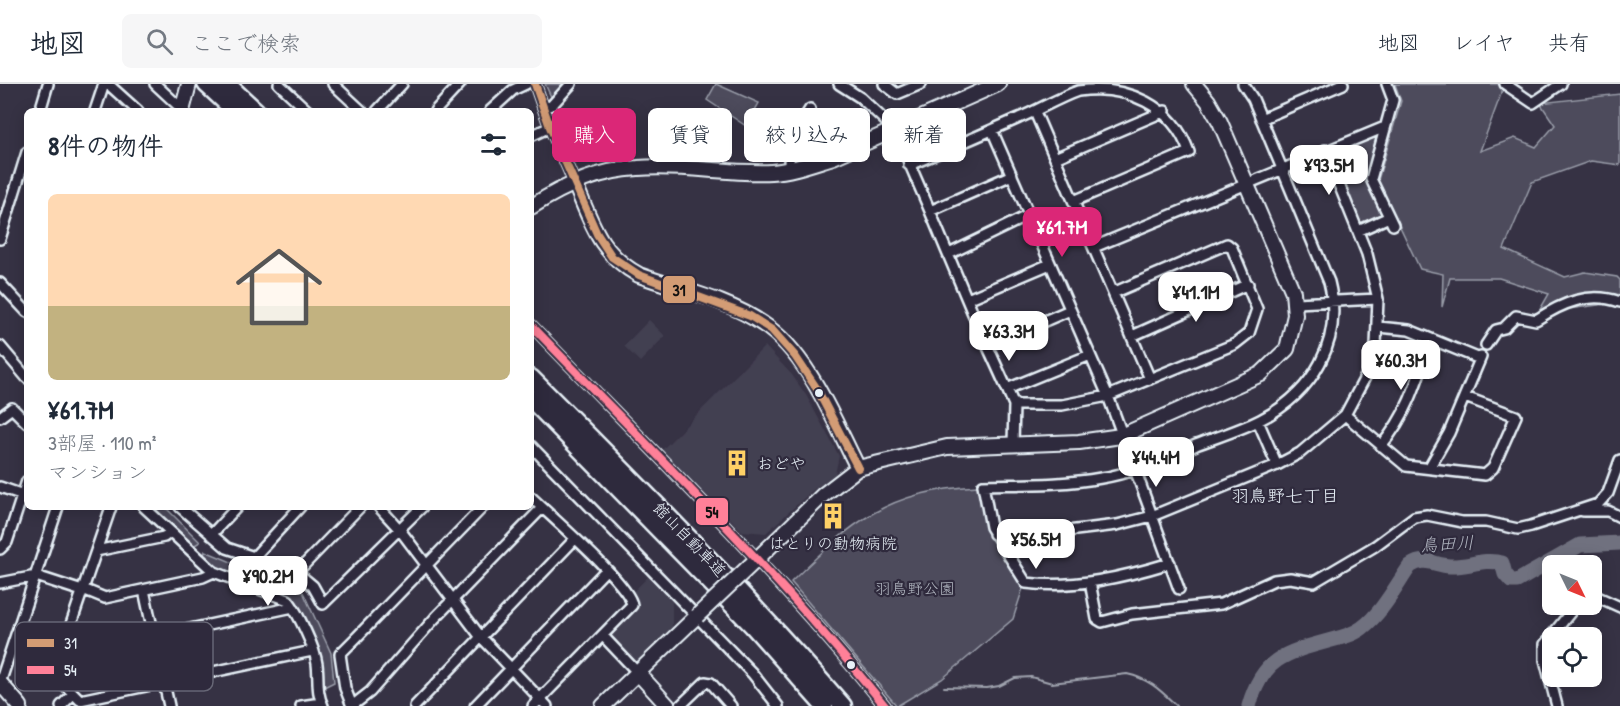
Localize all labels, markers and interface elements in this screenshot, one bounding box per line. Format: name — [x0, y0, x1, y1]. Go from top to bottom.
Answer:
search box — [122, 14, 542, 68]
text: 地図 — [30, 24, 86, 62]
icon: search — [143, 25, 176, 58]
text: ここで検索 — [191, 28, 301, 58]
text: 地図 — [1378, 28, 1420, 57]
text: レイヤ — [1453, 28, 1515, 57]
text: 共有 — [1548, 28, 1590, 57]
chip: 購入 — [552, 108, 636, 162]
chip: 賃貸 — [648, 108, 732, 162]
chip: 絞り込み — [744, 108, 870, 162]
chip: 新着 — [882, 108, 966, 162]
text: 8件の物件 — [48, 128, 163, 163]
icon: filters — [477, 128, 510, 161]
pin: ¥93.5M — [1280, 145, 1378, 196]
text: ¥93.5M — [1304, 151, 1354, 178]
pin: ¥61.7M — [1013, 207, 1111, 258]
text: ¥61.7M — [1037, 213, 1087, 240]
icon: home — [225, 233, 333, 341]
pin: ¥41.1M — [1147, 272, 1245, 323]
line badge: 31 — [662, 275, 696, 304]
text: ¥41.1M — [1172, 278, 1220, 305]
text: 31 — [673, 279, 686, 301]
pin: ¥63.3M — [960, 311, 1058, 362]
text: ¥63.3M — [983, 317, 1035, 344]
pin: ¥60.3M — [1352, 340, 1450, 391]
text: ¥60.3M — [1375, 346, 1427, 373]
unlabelled marker — [813, 387, 825, 399]
text: ¥61.7M — [48, 392, 114, 427]
text: 3部屋 · 110 m² — [48, 429, 156, 456]
pin: ¥44.4M — [1107, 437, 1205, 488]
text: ¥44.4M — [1132, 443, 1180, 470]
building icon: おどや — [722, 448, 752, 478]
place label: おどや — [757, 452, 806, 474]
text: マンション — [48, 458, 147, 485]
district label: 羽鳥野七丁目 — [1231, 483, 1339, 508]
street label: 館山自動車道 — [649, 497, 731, 581]
line badge: 54 — [695, 497, 729, 526]
text: 54 — [706, 501, 718, 523]
building icon: はとりの動物病院 — [818, 501, 848, 531]
pin: ¥56.5M — [987, 519, 1085, 570]
text: ¥56.5M — [1011, 525, 1061, 552]
water label: 鳥田川 — [1419, 530, 1475, 557]
place label: はとりの動物病院 — [769, 532, 897, 554]
north arrow — [1542, 555, 1602, 615]
map controls — [1542, 555, 1602, 687]
pin: ¥90.2M — [219, 556, 317, 607]
text: ¥90.2M — [242, 562, 294, 589]
park label: 羽鳥野公園 — [875, 577, 955, 599]
legend — [15, 622, 213, 691]
button: locate — [1542, 627, 1602, 687]
text: 31 — [64, 632, 77, 654]
text: 54 — [64, 659, 77, 681]
unlabelled marker — [845, 659, 857, 671]

